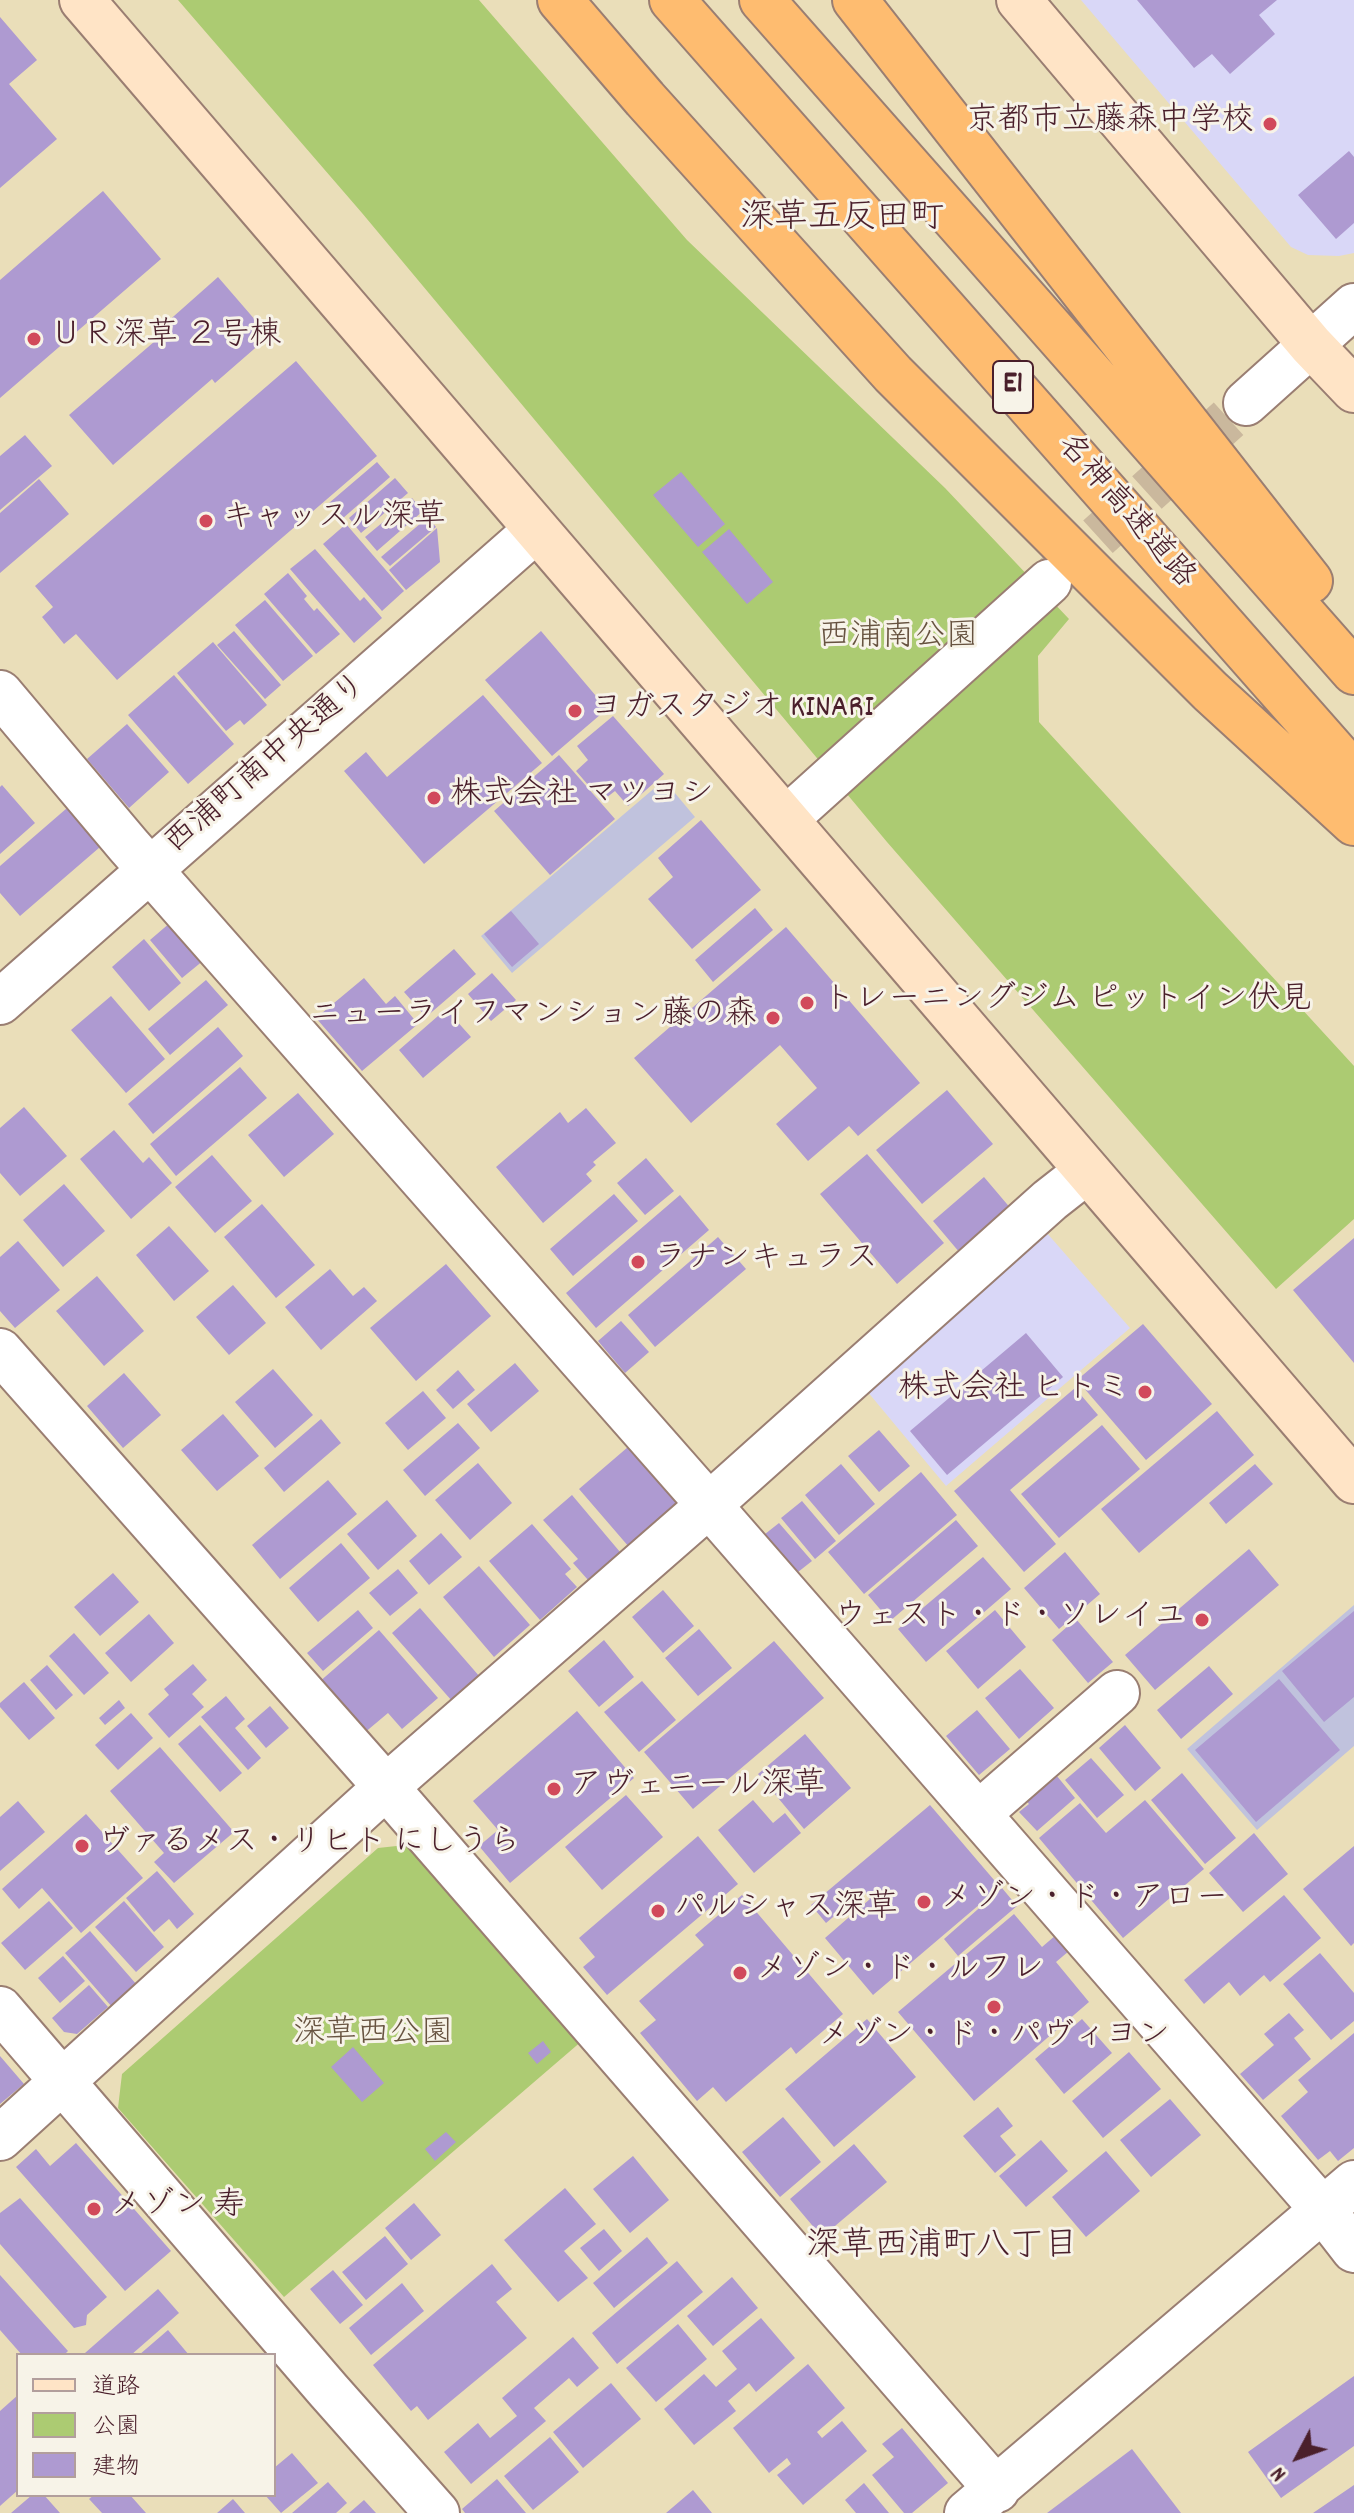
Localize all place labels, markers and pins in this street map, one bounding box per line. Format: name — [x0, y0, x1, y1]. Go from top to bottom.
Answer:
place label: 京都市立藤森中学校 — [966, 105, 1254, 143]
marker: 京都市立藤森中学校 — [1261, 115, 1279, 133]
place label: ＵＲ深草 ２号棟 — [50, 320, 281, 358]
marker: ＵＲ深草 ２号棟 — [25, 330, 43, 348]
place label: キャッスル深草 — [222, 502, 446, 540]
marker: キャッスル深草 — [197, 512, 215, 530]
place label: ヨガスタジオ KINARI — [591, 692, 874, 730]
marker: ヨガスタジオ KINARI — [566, 702, 584, 720]
place label: 株式会社 マツヨシ — [450, 779, 713, 817]
marker: 株式会社 マツヨシ — [425, 789, 443, 807]
place label: トレーニングジム ピットイン伏見 — [823, 984, 1312, 1022]
marker: トレーニングジム ピットイン伏見 — [798, 994, 816, 1012]
place label: ニューライフマンション藤の森 — [309, 999, 757, 1037]
marker: ニューライフマンション藤の森 — [764, 1009, 782, 1027]
place label: ラナンキュラス — [654, 1243, 878, 1281]
marker: ラナンキュラス — [629, 1253, 647, 1271]
place label: 株式会社 ヒトミ — [898, 1373, 1129, 1411]
marker: 株式会社 ヒトミ — [1136, 1383, 1154, 1401]
place label: ウェスト・ド・ソレイユ — [834, 1601, 1186, 1639]
marker: ウェスト・ド・ソレイユ — [1193, 1611, 1211, 1629]
place label: アヴェニール深草 — [570, 1770, 825, 1808]
marker: アヴェニール深草 — [545, 1780, 563, 1798]
place label: ヴァるメス・リヒト にしうら — [98, 1827, 521, 1865]
marker: ヴァるメス・リヒト にしうら — [73, 1837, 91, 1855]
place label: メゾン・ド・アロー — [940, 1883, 1228, 1921]
place label: パルシャス深草 — [674, 1892, 898, 1930]
marker: メゾン・ド・アロー — [915, 1893, 933, 1911]
marker: パルシャス深草 — [649, 1902, 667, 1920]
place label: メゾン・ド・ルフレ — [756, 1954, 1044, 1992]
marker: メゾン・ド・ルフレ — [731, 1964, 749, 1982]
marker: メゾン・ド・パヴィヨン — [985, 1998, 1003, 2016]
place label: メゾン・ド・パヴィヨン — [818, 2020, 1170, 2058]
place label: メゾン 寿 — [110, 2190, 245, 2228]
marker: メゾン 寿 — [85, 2200, 103, 2218]

